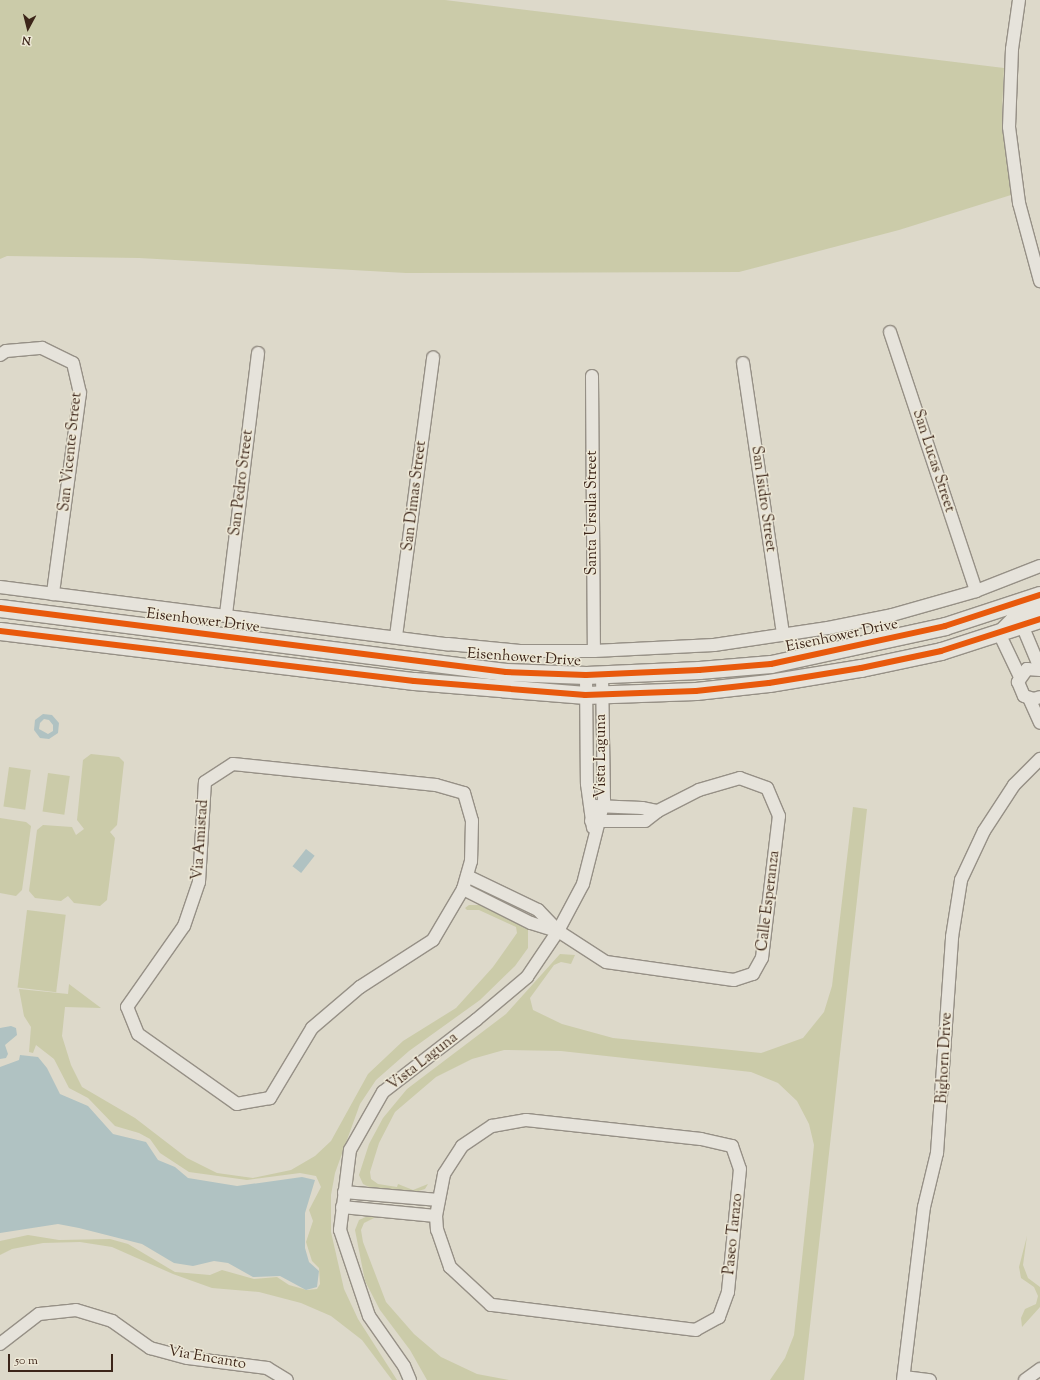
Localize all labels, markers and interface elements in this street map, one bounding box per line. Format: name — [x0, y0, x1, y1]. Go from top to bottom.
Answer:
north arrow — [8, 8, 48, 48]
text: N — [21, 31, 32, 48]
street label: San Vicente Street — [56, 391, 86, 513]
street label: San Lucas Street — [908, 407, 958, 515]
street label: San Pedro Street — [227, 429, 257, 537]
street label: San Dimas Street — [399, 440, 431, 552]
street label: San Isidro Street — [747, 445, 779, 553]
street label: Santa Ursula Street — [584, 450, 602, 576]
street label: Eisenhower Drive — [145, 605, 261, 637]
street label: Eisenhower Drive — [784, 615, 900, 657]
street label: Eisenhower Drive — [466, 645, 582, 671]
street label: Vista Laguna — [593, 714, 611, 798]
street label: Via Amistad — [189, 799, 213, 881]
street label: Calle Esperanza — [754, 850, 784, 952]
street label: Bighorn Drive — [934, 1012, 956, 1104]
street label: Vista Laguna — [384, 1029, 462, 1095]
street label: Paseo Tarazo — [721, 1192, 747, 1276]
street label: Via Encanto — [166, 1342, 248, 1374]
scale bar — [10, 1346, 115, 1372]
text: 50 m — [15, 1352, 38, 1370]

